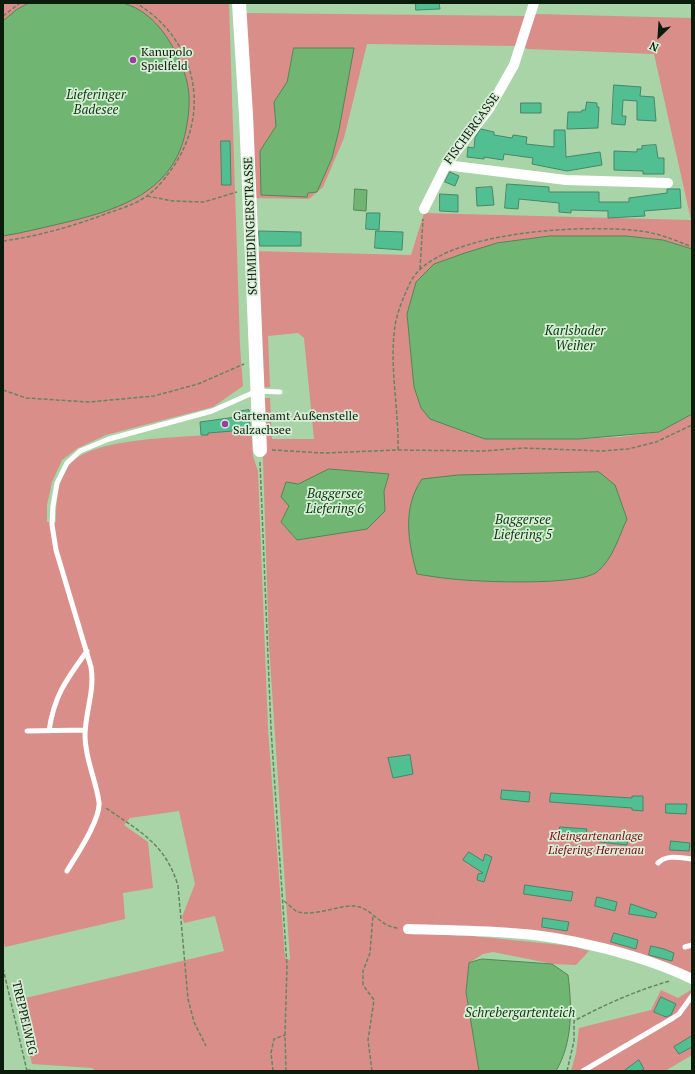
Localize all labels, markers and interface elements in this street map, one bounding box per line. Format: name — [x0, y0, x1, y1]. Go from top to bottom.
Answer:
north arrow — [639, 16, 679, 56]
text: N — [647, 39, 661, 55]
place label: Kanupolo Spielfeld — [141, 46, 193, 74]
marker: Kanupolo Spielfeld — [128, 55, 138, 65]
water label: Lieferinger Badesee — [66, 87, 126, 118]
street label: FISCHERGASSE — [441, 91, 503, 167]
street label: SCHMIEDINGERSTRASSE — [241, 157, 261, 295]
water label: Karlsbader Weiher — [545, 323, 605, 354]
place label: Gartenamt Außenstelle Salzachsee — [233, 410, 358, 438]
marker: Gartenamt Außenstelle Salzachsee — [220, 419, 230, 429]
water label: Baggersee Liefering 6 — [306, 486, 364, 517]
water label: Baggersee Liefering 5 — [494, 512, 552, 543]
park label: Kleingartenanlage Liefering Herrenau — [548, 830, 644, 858]
street label: TREPPELWEG — [8, 980, 40, 1056]
water label: Schrebergartenteich — [465, 1005, 575, 1021]

